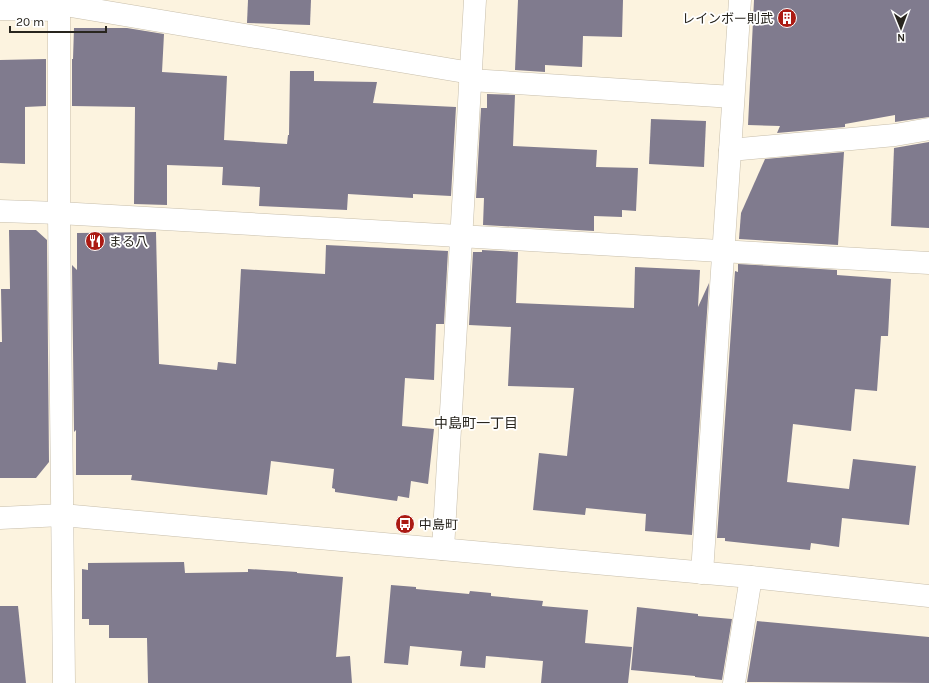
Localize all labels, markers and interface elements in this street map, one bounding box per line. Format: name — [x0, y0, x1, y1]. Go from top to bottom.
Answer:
building icon: レインボー則武 — [776, 7, 798, 29]
scale bar — [10, 8, 106, 34]
north arrow — [881, 8, 921, 48]
place label: レインボー則武 — [682, 11, 773, 26]
text: 20 m — [16, 15, 44, 29]
text: N — [897, 31, 905, 44]
restaurant icon: まる八 — [84, 230, 106, 252]
place label: まる八 — [109, 234, 148, 249]
district label: 中島町一丁目 — [434, 415, 518, 432]
bus stop icon: 中島町 — [394, 513, 416, 535]
place label: 中島町 — [419, 517, 458, 532]

